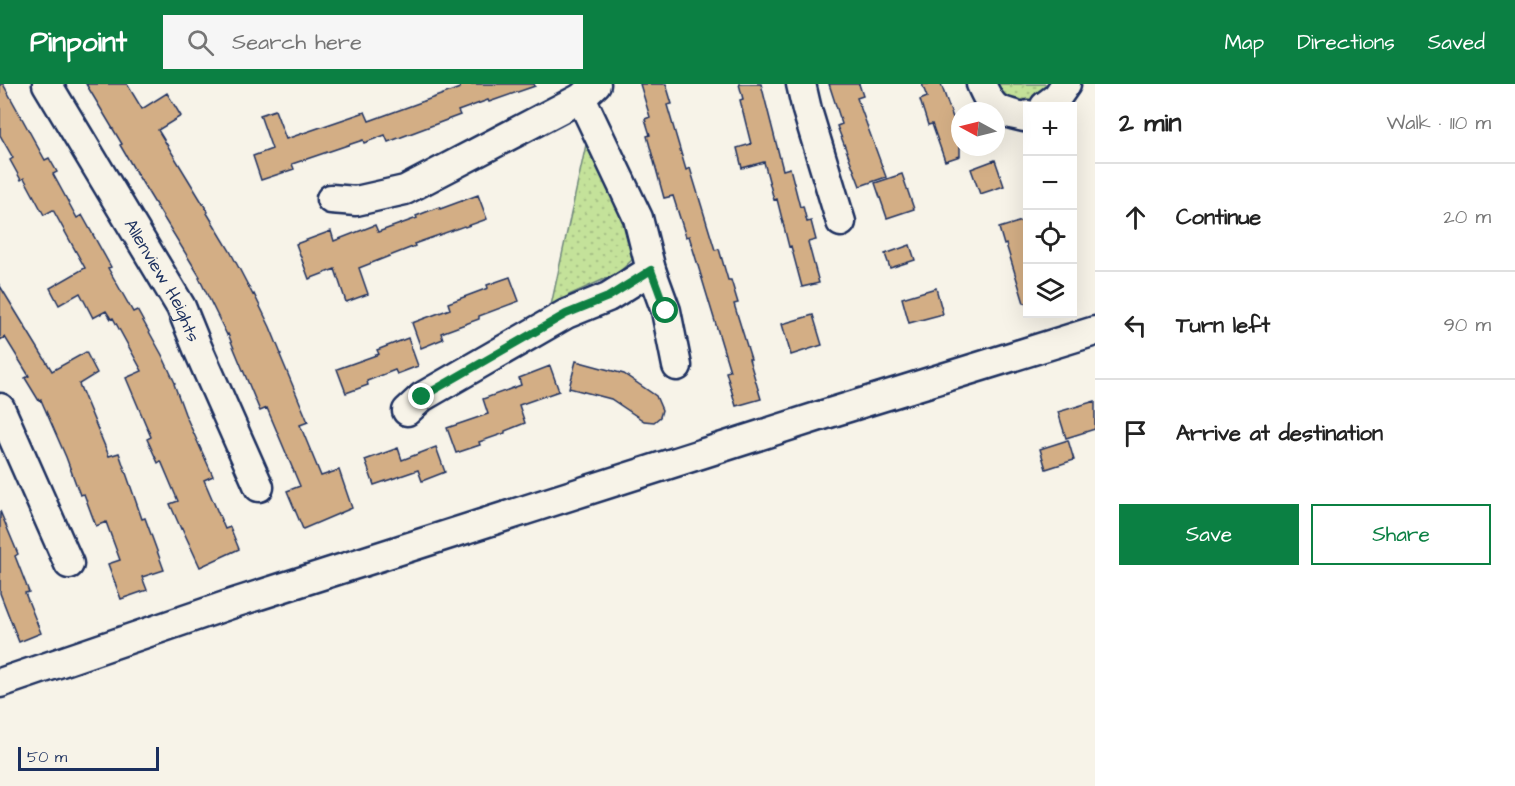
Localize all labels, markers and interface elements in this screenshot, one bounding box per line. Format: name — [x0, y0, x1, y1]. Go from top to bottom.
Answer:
search box — [163, 15, 583, 69]
text: Pinpoint — [30, 23, 127, 62]
icon: search — [184, 26, 217, 59]
text: Search here — [232, 27, 362, 58]
text: Map — [1224, 28, 1264, 57]
text: Directions — [1297, 28, 1395, 57]
text: Saved — [1428, 28, 1485, 57]
north arrow — [951, 102, 1005, 156]
map controls — [1023, 102, 1077, 318]
button: + — [1023, 102, 1077, 156]
text: 2 min — [1119, 105, 1181, 141]
text: Walk · 110 m — [1386, 109, 1491, 137]
button: − — [1023, 156, 1077, 210]
icon: ahead — [1119, 201, 1152, 234]
text: Continue — [1176, 202, 1261, 233]
text: 20 m — [1443, 203, 1491, 231]
button: locate — [1023, 210, 1077, 264]
street label: Allenview Heights — [118, 214, 206, 346]
button: layers — [1023, 264, 1077, 318]
route start — [652, 297, 678, 323]
icon: left — [1119, 309, 1152, 342]
text: Turn left — [1176, 310, 1270, 341]
text: 90 m — [1443, 311, 1491, 339]
route end — [408, 383, 434, 409]
icon: arrive — [1119, 417, 1152, 450]
text: Arrive at destination — [1176, 418, 1383, 449]
button: Save — [1119, 504, 1299, 565]
button: Share — [1311, 504, 1491, 565]
scale bar — [18, 744, 159, 772]
text: 50 m — [27, 746, 67, 768]

